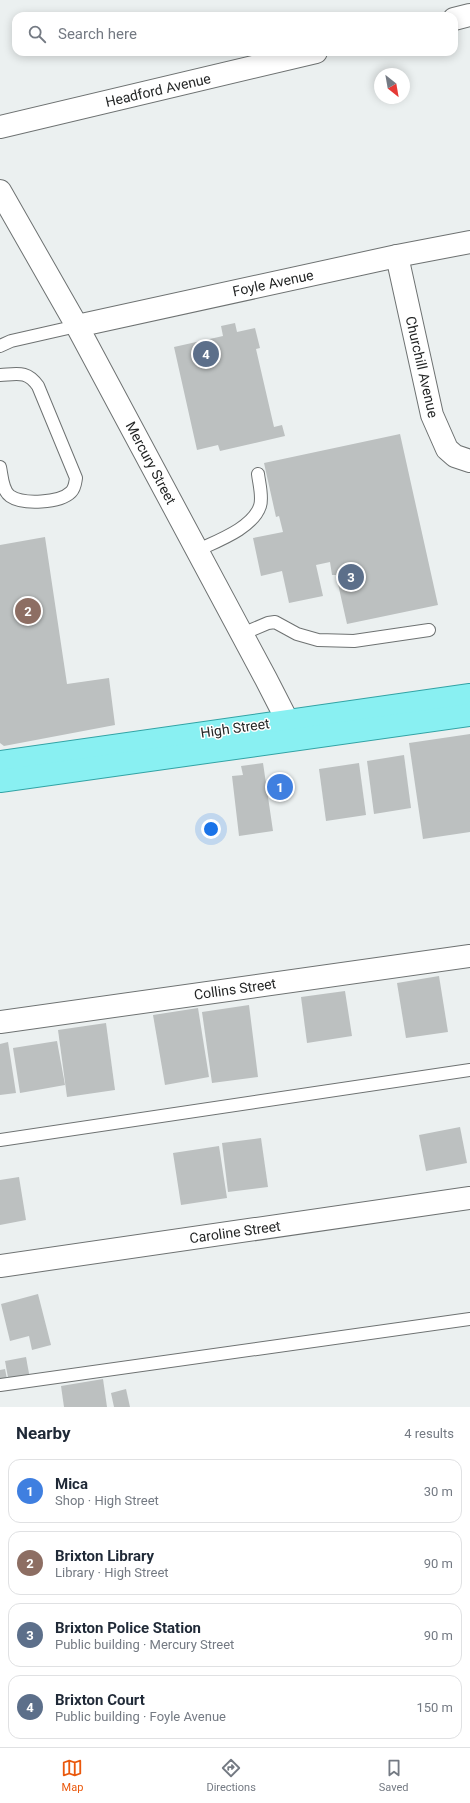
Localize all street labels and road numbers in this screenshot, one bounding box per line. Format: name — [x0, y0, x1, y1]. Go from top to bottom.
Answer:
street label: Headford Avenue — [104, 70, 212, 110]
street label: Foyle Avenue — [231, 267, 315, 299]
street label: Churchill Avenue — [403, 315, 441, 419]
street label: Mercury Street — [123, 419, 180, 507]
street label: High Street — [200, 715, 271, 741]
street label: Collins Street — [193, 975, 277, 1003]
street label: Caroline Street — [188, 1218, 282, 1246]

